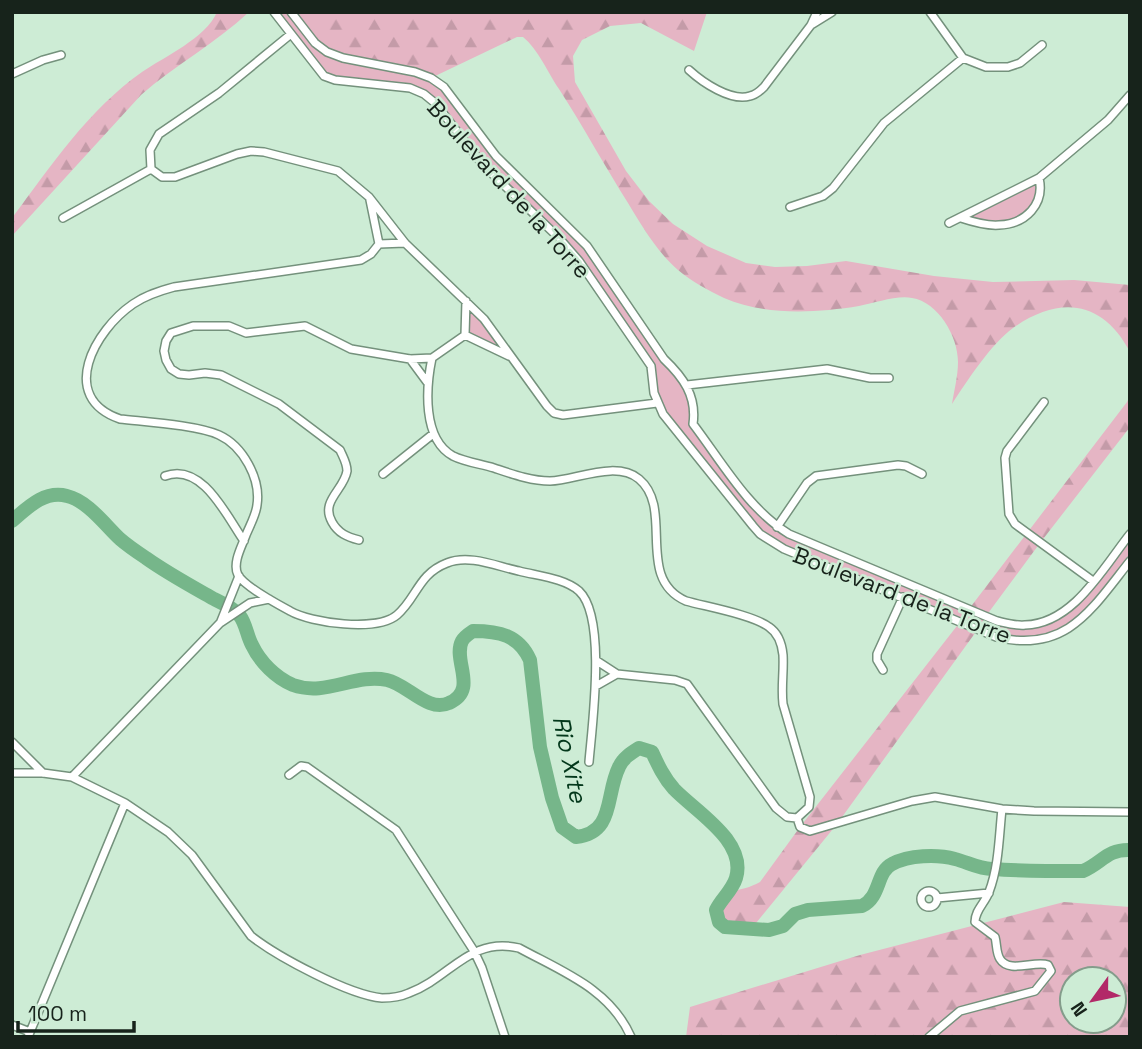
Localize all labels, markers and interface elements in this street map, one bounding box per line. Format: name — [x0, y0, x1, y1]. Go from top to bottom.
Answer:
street label: Boulevard de la Torre — [421, 93, 597, 285]
street label: Boulevard de la Torre — [789, 540, 1015, 650]
water label: Rio Xite — [546, 713, 594, 806]
north arrow — [1058, 965, 1128, 1035]
scale bar — [18, 990, 133, 1034]
text: N — [1065, 997, 1093, 1021]
text: 100 m — [28, 1000, 87, 1027]

